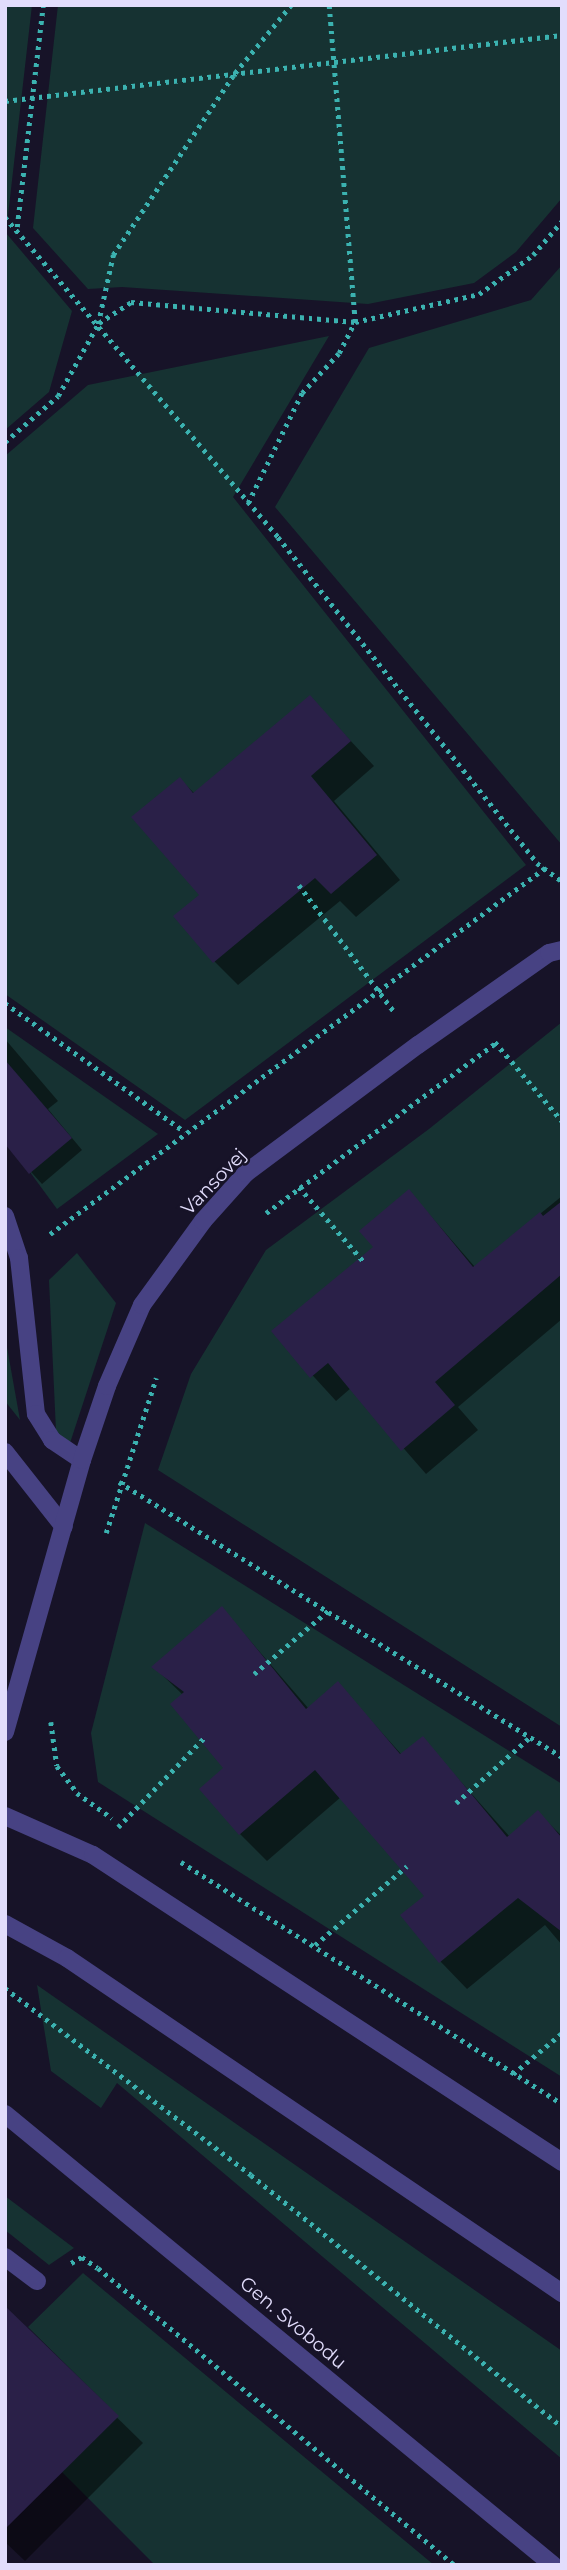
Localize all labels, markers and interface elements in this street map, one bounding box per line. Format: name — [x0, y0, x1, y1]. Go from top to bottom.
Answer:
street label: Vansovej — [177, 1144, 251, 1220]
street label: Gen. Svobodu — [235, 2272, 351, 2374]

